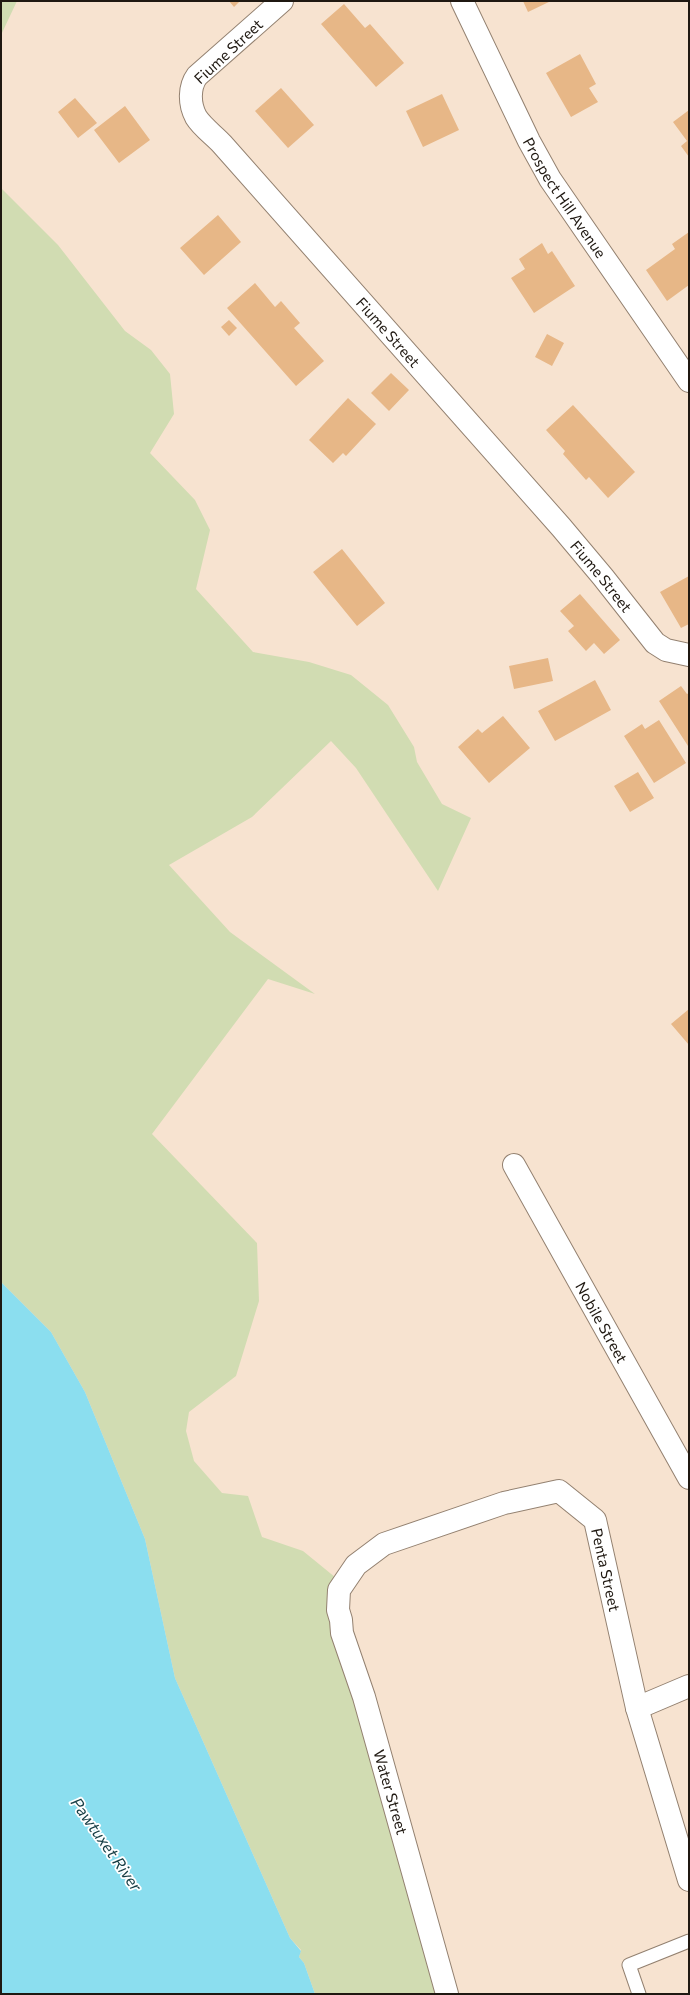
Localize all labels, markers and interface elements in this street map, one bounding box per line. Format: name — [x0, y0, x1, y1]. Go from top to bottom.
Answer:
street label: Fiume Street — [190, 15, 266, 87]
street label: Prospect Hill Avenue — [520, 134, 610, 261]
street label: Fiume Street — [353, 293, 424, 371]
street label: Fiume Street — [567, 537, 636, 616]
street label: Nobile Street — [572, 1278, 632, 1366]
street label: Penta Street — [588, 1526, 624, 1613]
street label: Water Street — [370, 1747, 412, 1837]
water label: Pawtuxet River — [68, 1793, 147, 1895]

